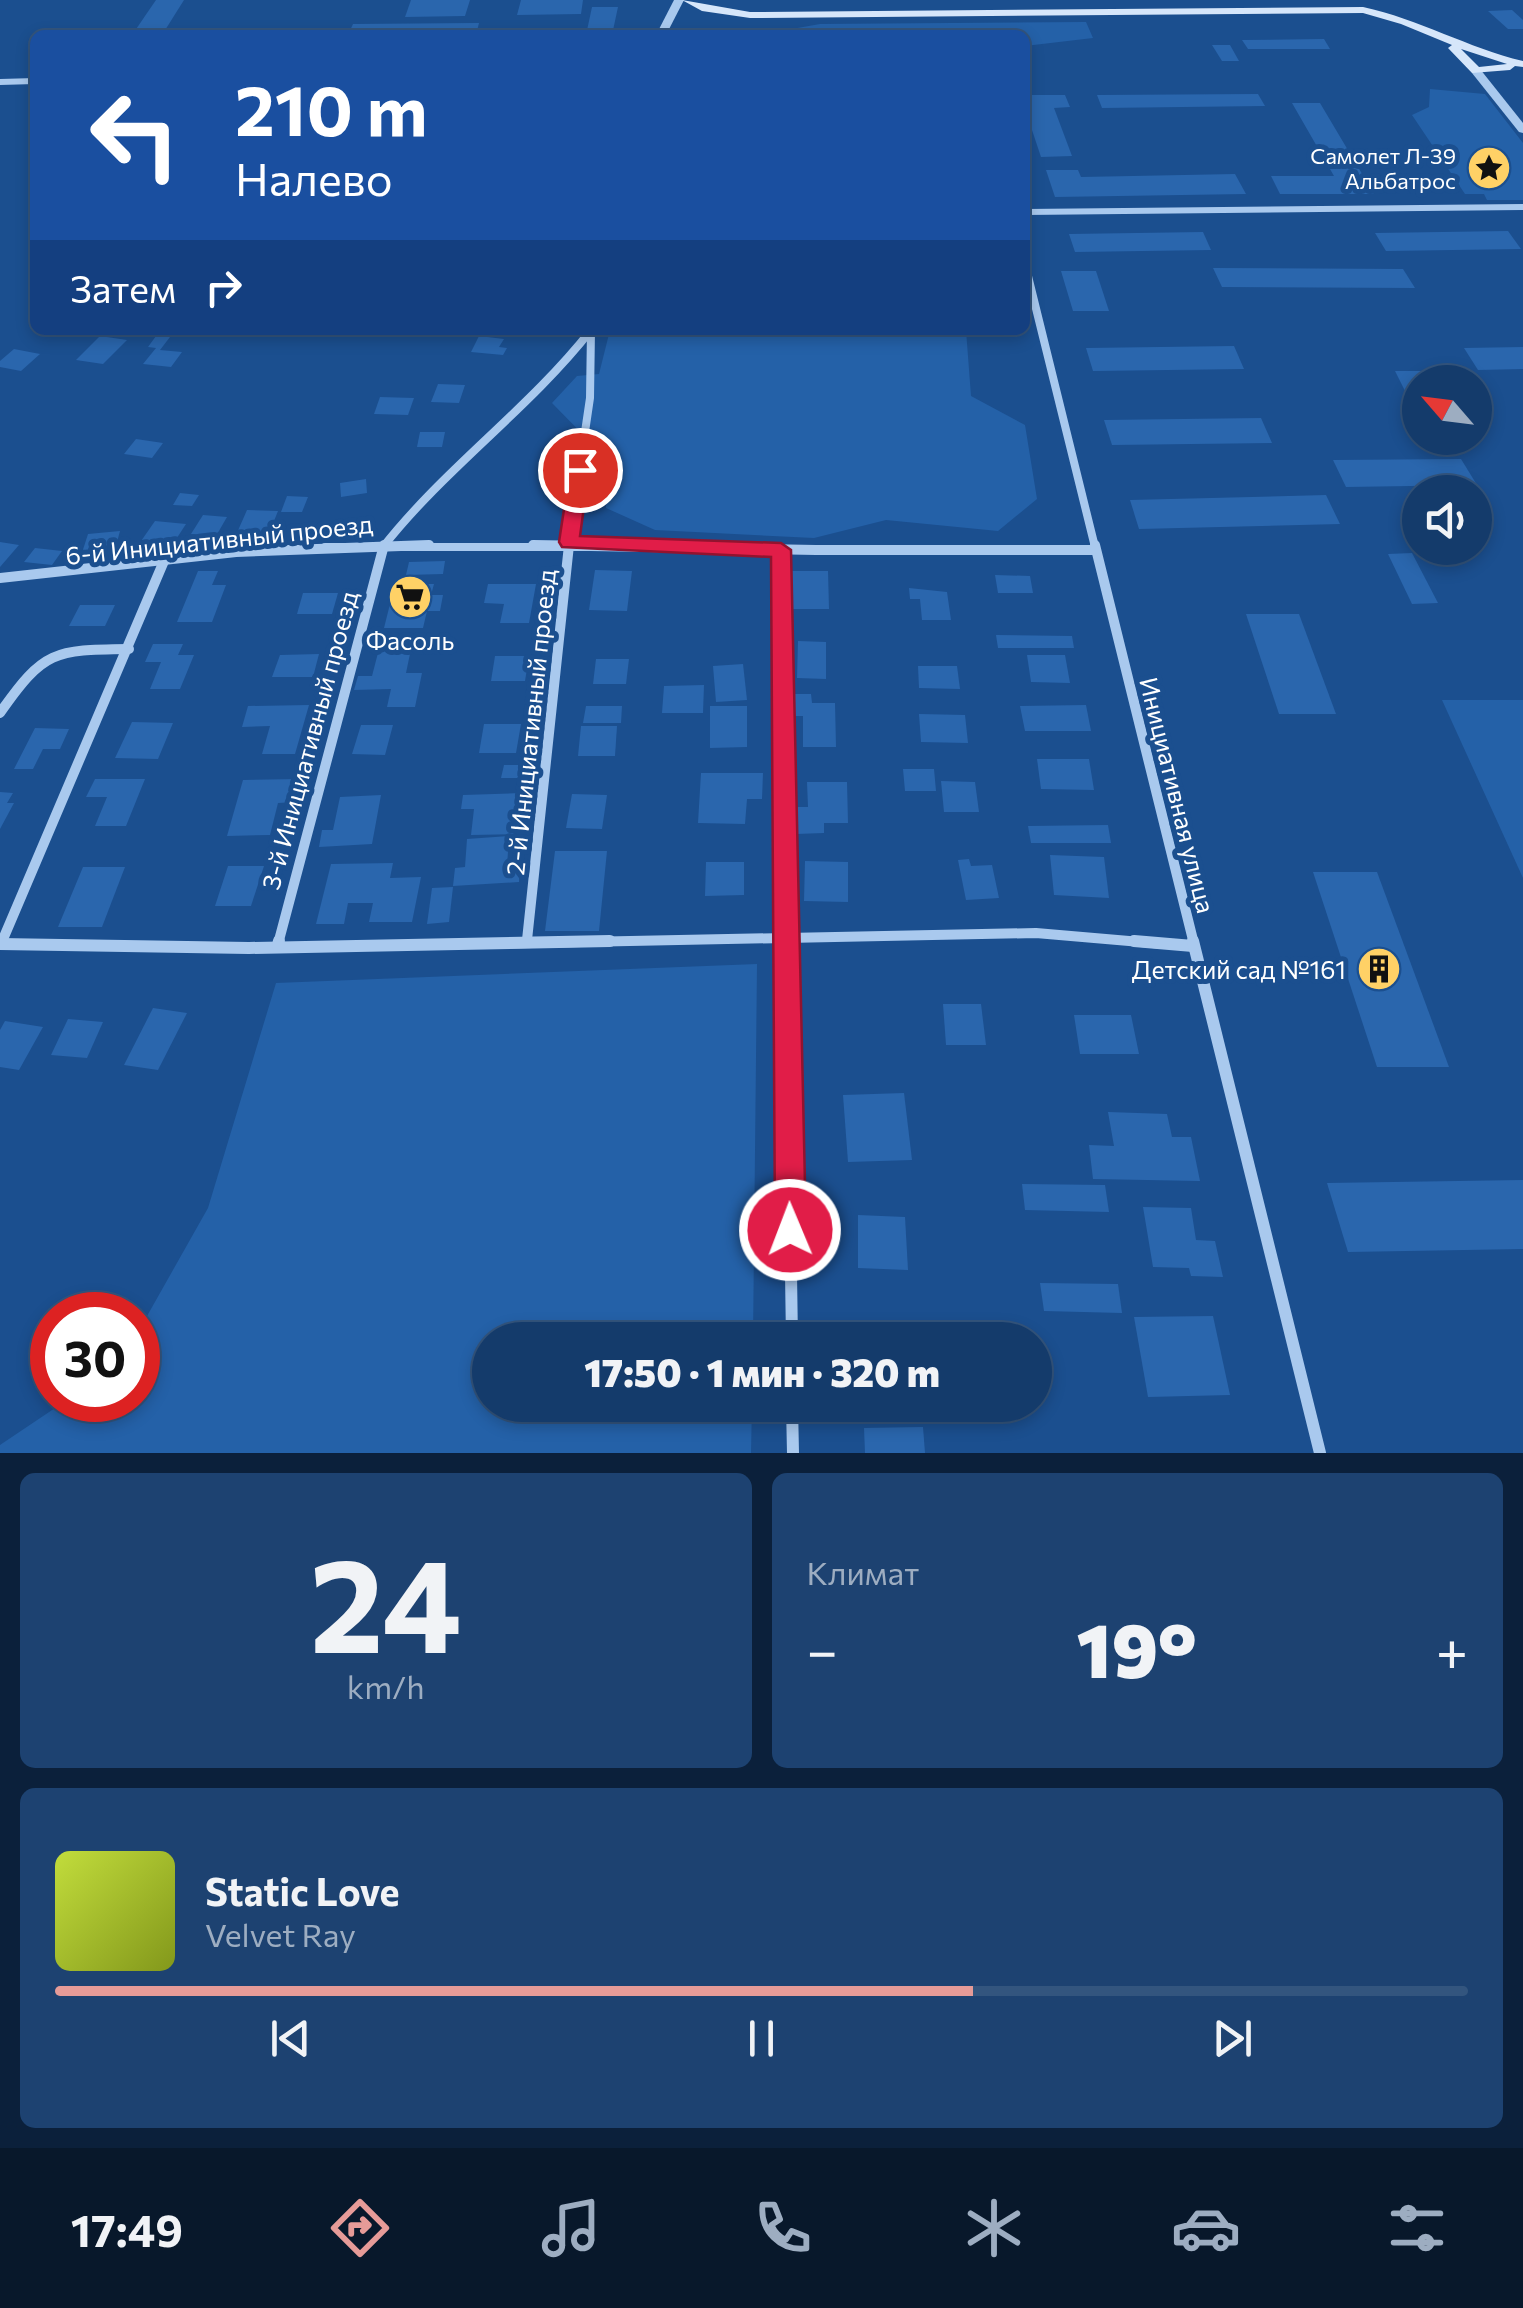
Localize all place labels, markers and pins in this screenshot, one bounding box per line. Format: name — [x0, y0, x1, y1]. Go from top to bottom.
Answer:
place label: Самолет Л-39 Альбатрос — [1310, 142, 1456, 194]
place icon: Самолет Л-39 Альбатрос — [1466, 145, 1512, 191]
pin — [538, 428, 623, 513]
supermarket icon: Фасоль — [387, 574, 433, 620]
place label: Фасоль — [366, 625, 454, 655]
building icon: Детский сад №161 — [1356, 946, 1402, 992]
place label: Детский сад №161 — [1132, 954, 1346, 984]

